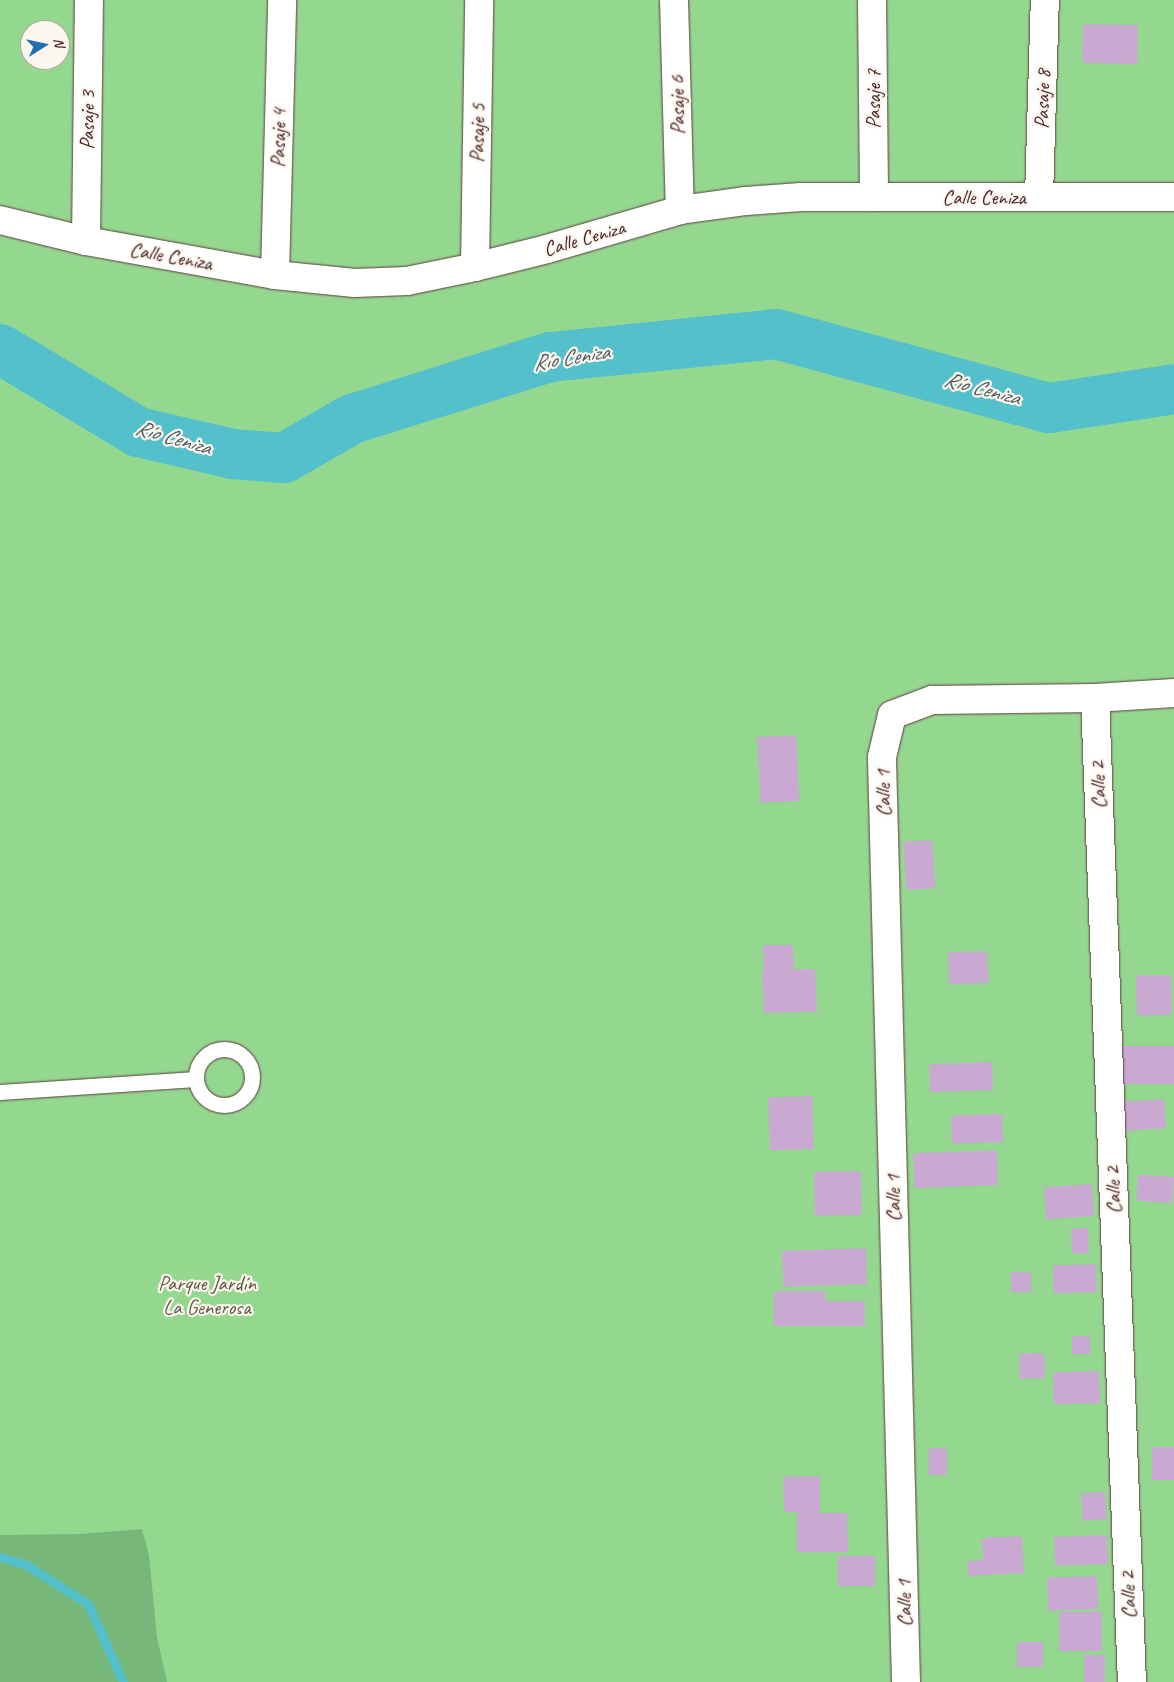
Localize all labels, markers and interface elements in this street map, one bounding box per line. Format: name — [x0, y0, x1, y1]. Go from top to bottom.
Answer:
north arrow — [20, 20, 70, 70]
text: N — [50, 37, 68, 48]
street label: Pasaje 7 — [860, 69, 886, 129]
street label: Pasaje 8 — [1028, 69, 1056, 129]
street label: Pasaje 6 — [664, 75, 690, 135]
street label: Pasaje 3 — [74, 90, 100, 150]
street label: Pasaje 5 — [464, 103, 490, 163]
street label: Pasaje 4 — [265, 108, 291, 168]
street label: Calle Ceniza — [942, 184, 1026, 210]
street label: Calle Ceniza — [540, 214, 628, 262]
street label: Calle Ceniza — [128, 236, 214, 276]
water label: Río Ceniza — [531, 339, 611, 377]
water label: Río Ceniza — [942, 366, 1022, 412]
water label: Río Ceniza — [133, 415, 213, 461]
street label: Calle 2 — [1085, 761, 1111, 809]
street label: Calle 1 — [870, 769, 896, 817]
street label: Calle 2 — [1100, 1166, 1126, 1214]
street label: Calle 1 — [880, 1174, 906, 1222]
park label: Parque Jardín La Generosa — [158, 1270, 256, 1320]
street label: Calle 2 — [1115, 1571, 1141, 1619]
street label: Calle 1 — [891, 1579, 917, 1627]

